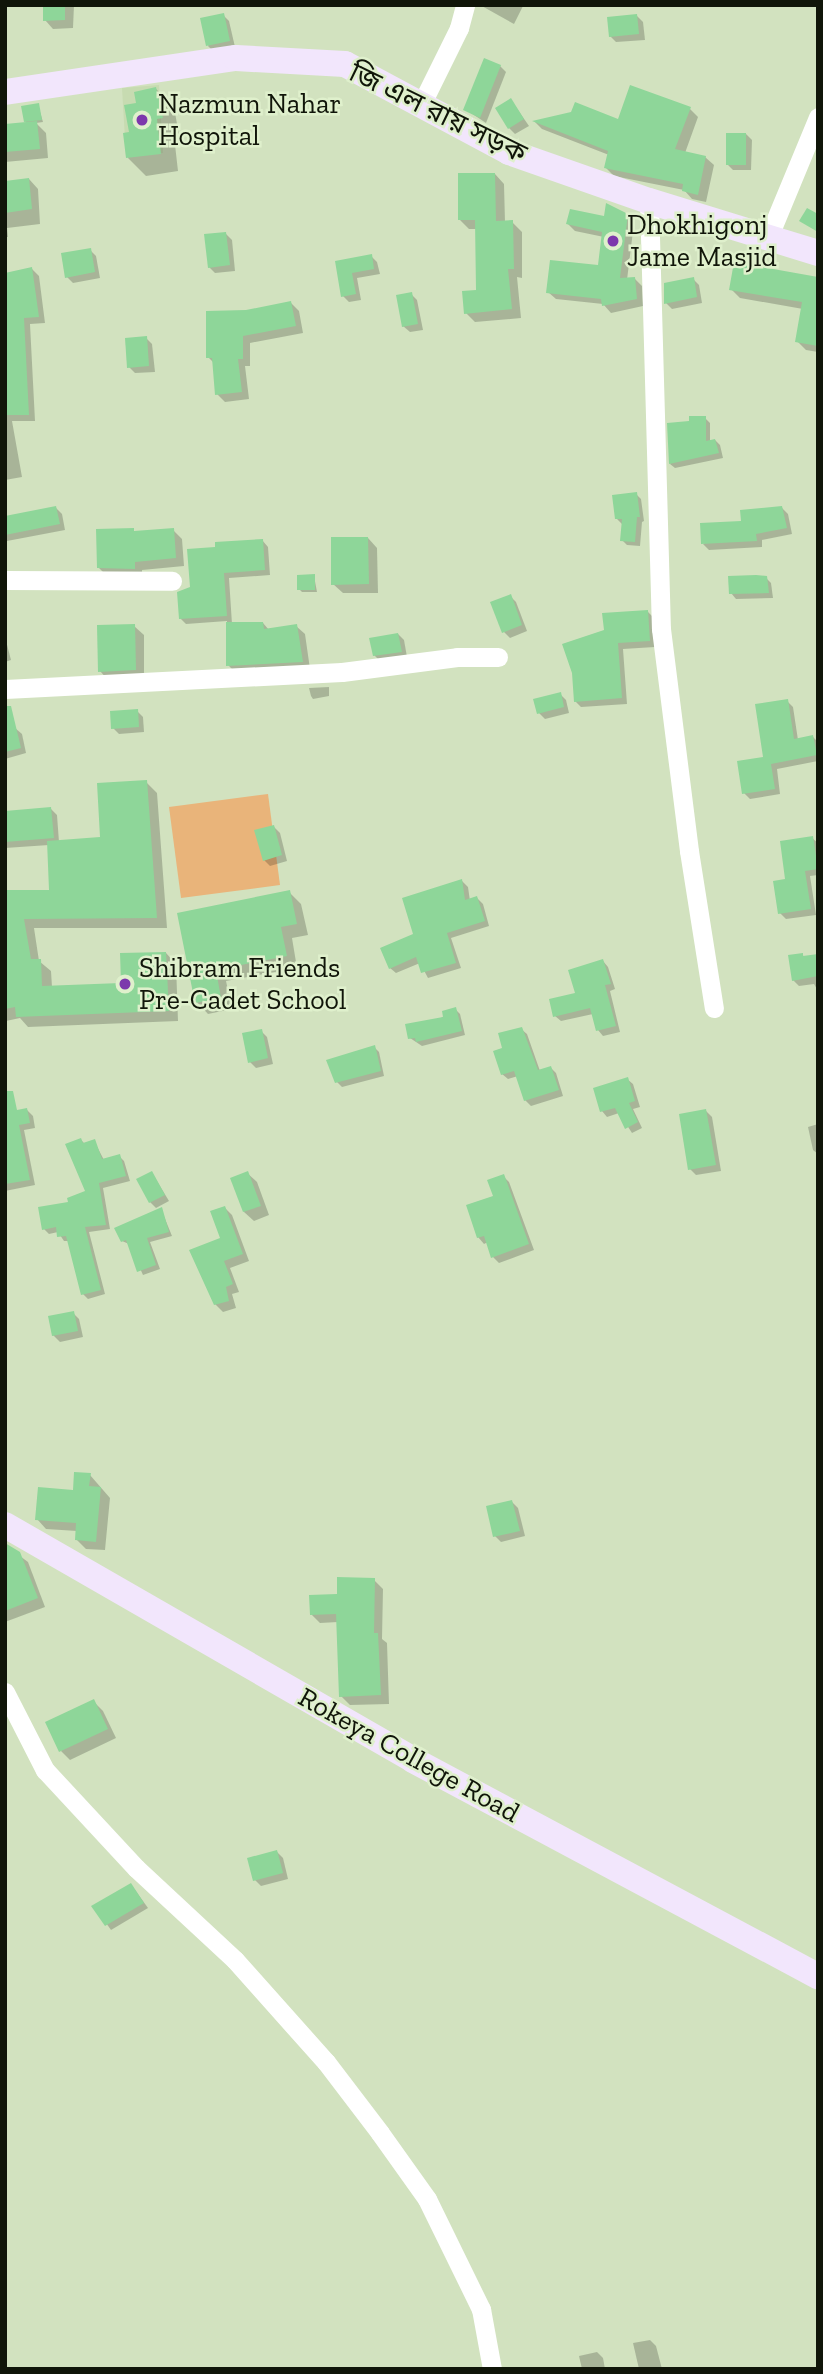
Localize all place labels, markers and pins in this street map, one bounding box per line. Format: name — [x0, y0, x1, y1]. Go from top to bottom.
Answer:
place label: Nazmun Nahar Hospital — [158, 87, 341, 153]
marker: Nazmun Nahar Hospital — [132, 110, 152, 130]
place label: Dhokhigonj Jame Masjid — [627, 208, 777, 274]
marker: Dhokhigonj Jame Masjid — [605, 233, 621, 249]
place label: Shibram Friends Pre-Cadet School — [139, 951, 346, 1017]
marker: Shibram Friends Pre-Cadet School — [117, 976, 133, 992]

